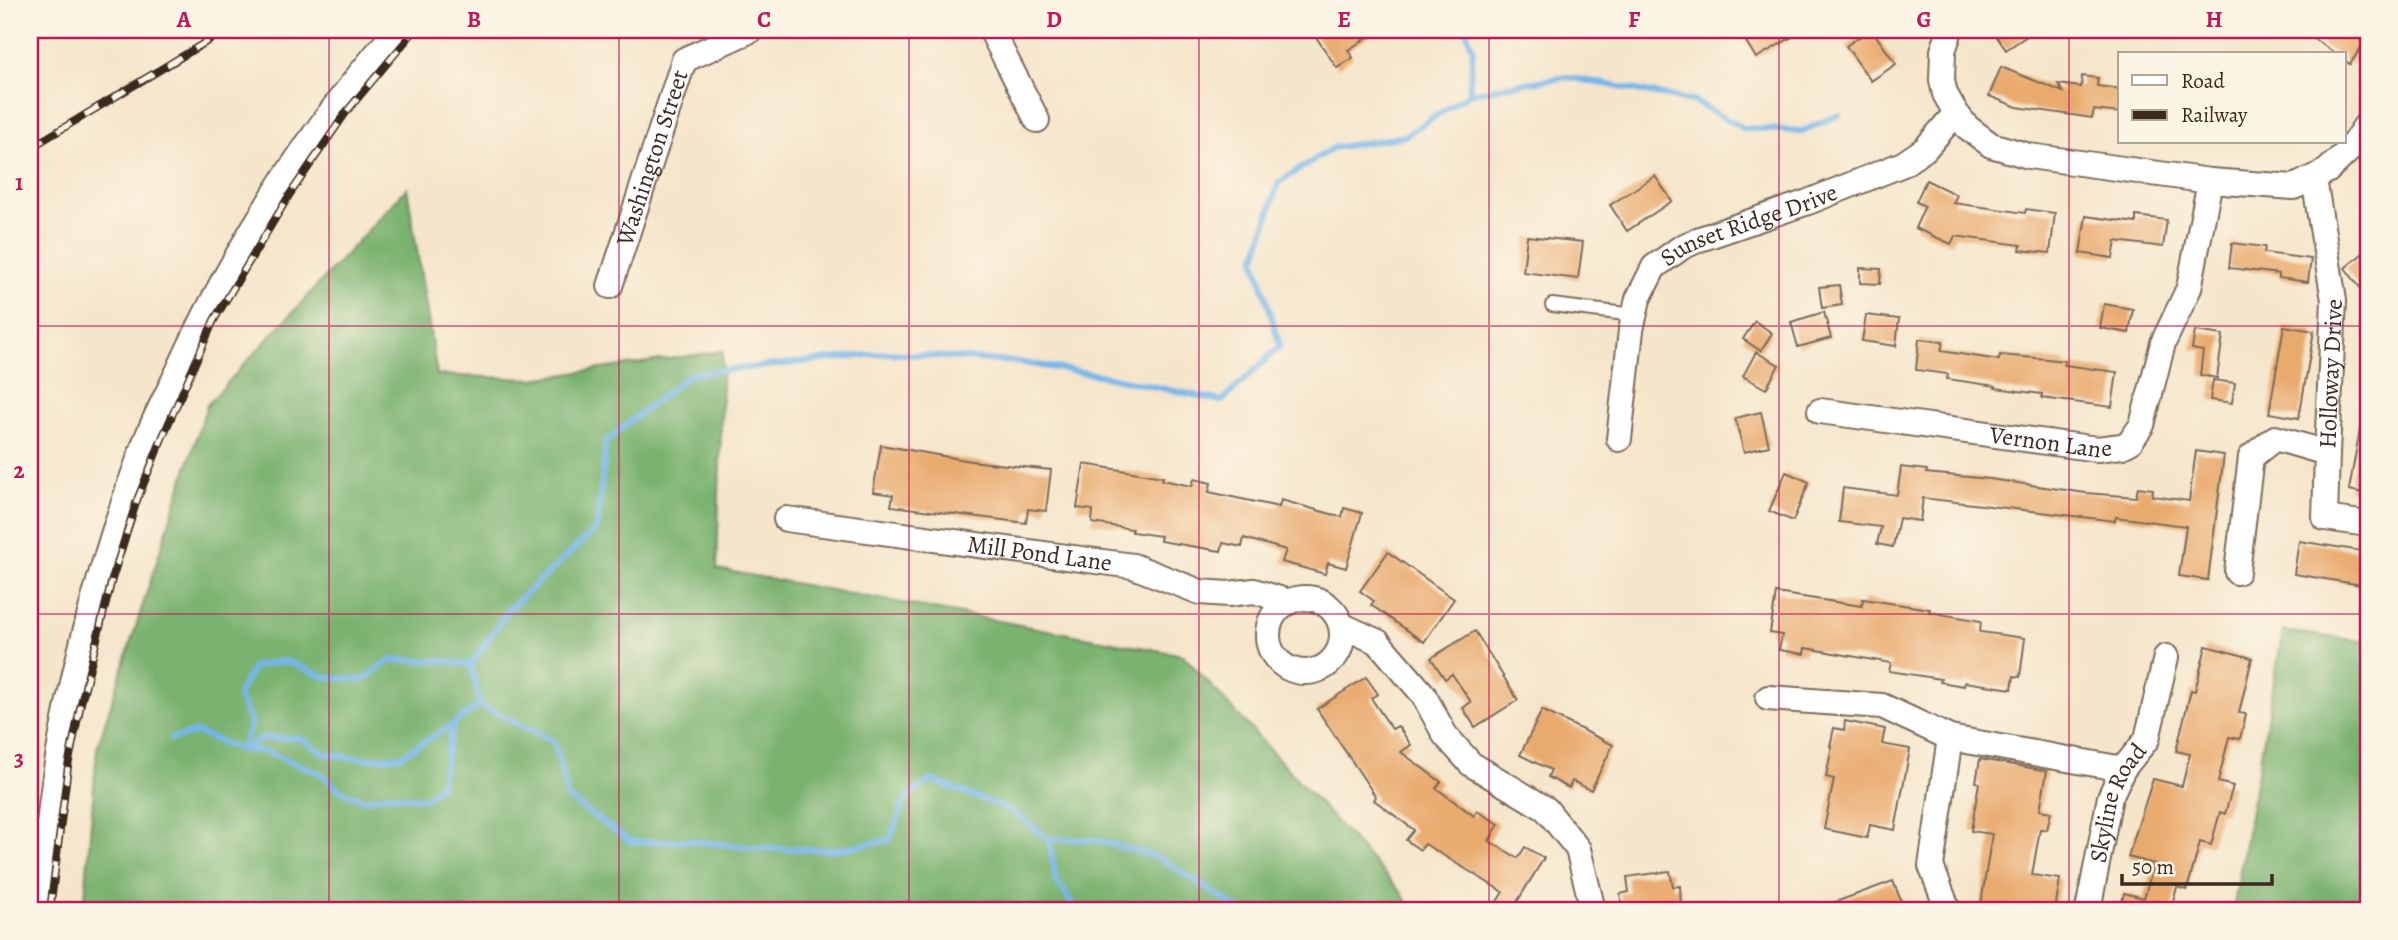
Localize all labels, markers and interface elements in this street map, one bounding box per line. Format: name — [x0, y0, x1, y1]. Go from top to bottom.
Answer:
text: A — [176, 4, 192, 35]
text: B — [467, 4, 481, 35]
text: C — [757, 4, 771, 35]
text: D — [1046, 4, 1062, 35]
text: E — [1337, 4, 1351, 35]
text: F — [1628, 4, 1641, 35]
text: G — [1916, 4, 1932, 35]
text: H — [2205, 4, 2223, 35]
legend — [2118, 52, 2346, 144]
street label: Washington Street — [608, 66, 696, 251]
text: Road — [2181, 67, 2225, 95]
text: Railway — [2181, 101, 2248, 129]
text: 1 — [15, 167, 23, 198]
street label: Sunset Ridge Drive — [1654, 176, 1842, 274]
street label: Holloway Drive — [2311, 298, 2350, 449]
street label: Vernon Lane — [1987, 418, 2114, 465]
text: 2 — [13, 455, 25, 486]
street label: Mill Pond Lane — [965, 528, 1114, 579]
street label: Skyline Road — [2082, 736, 2154, 865]
text: 3 — [14, 743, 24, 774]
scale bar — [2122, 842, 2272, 886]
text: 50 m — [2132, 853, 2174, 881]

